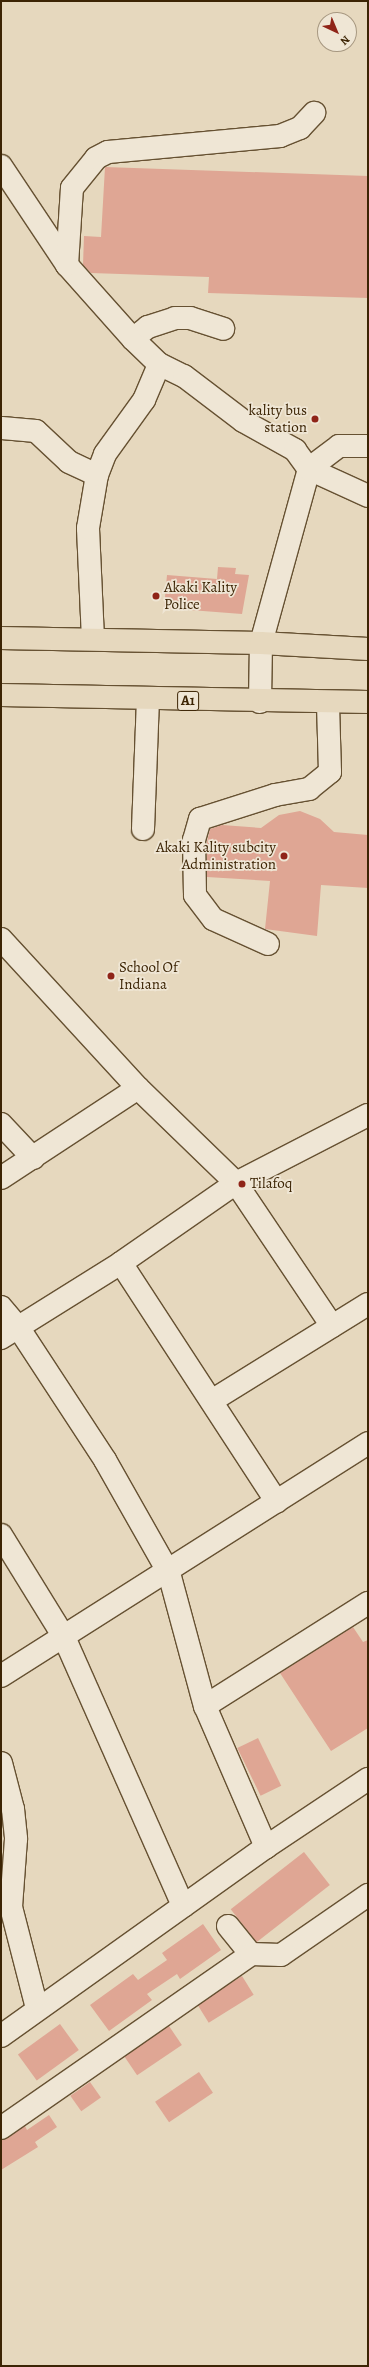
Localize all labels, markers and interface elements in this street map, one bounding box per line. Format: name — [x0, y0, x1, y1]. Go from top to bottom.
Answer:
north arrow — [317, 12, 357, 52]
text: N — [337, 32, 353, 48]
place label: kality bus station — [249, 401, 307, 436]
marker: kality bus station — [310, 414, 320, 424]
place label: Akaki Kality Police — [164, 578, 237, 613]
marker: Akaki Kality Police — [151, 591, 161, 601]
road number: A1 — [177, 689, 199, 713]
place label: Akaki Kality subcity Administration — [156, 838, 276, 873]
marker: Akaki Kality subcity Administration — [279, 851, 289, 861]
place label: School Of Indiana — [119, 958, 178, 993]
marker: School Of Indiana — [106, 971, 116, 981]
place label: Tilafoq — [250, 1175, 293, 1193]
marker: Tilafoq — [237, 1179, 247, 1189]

